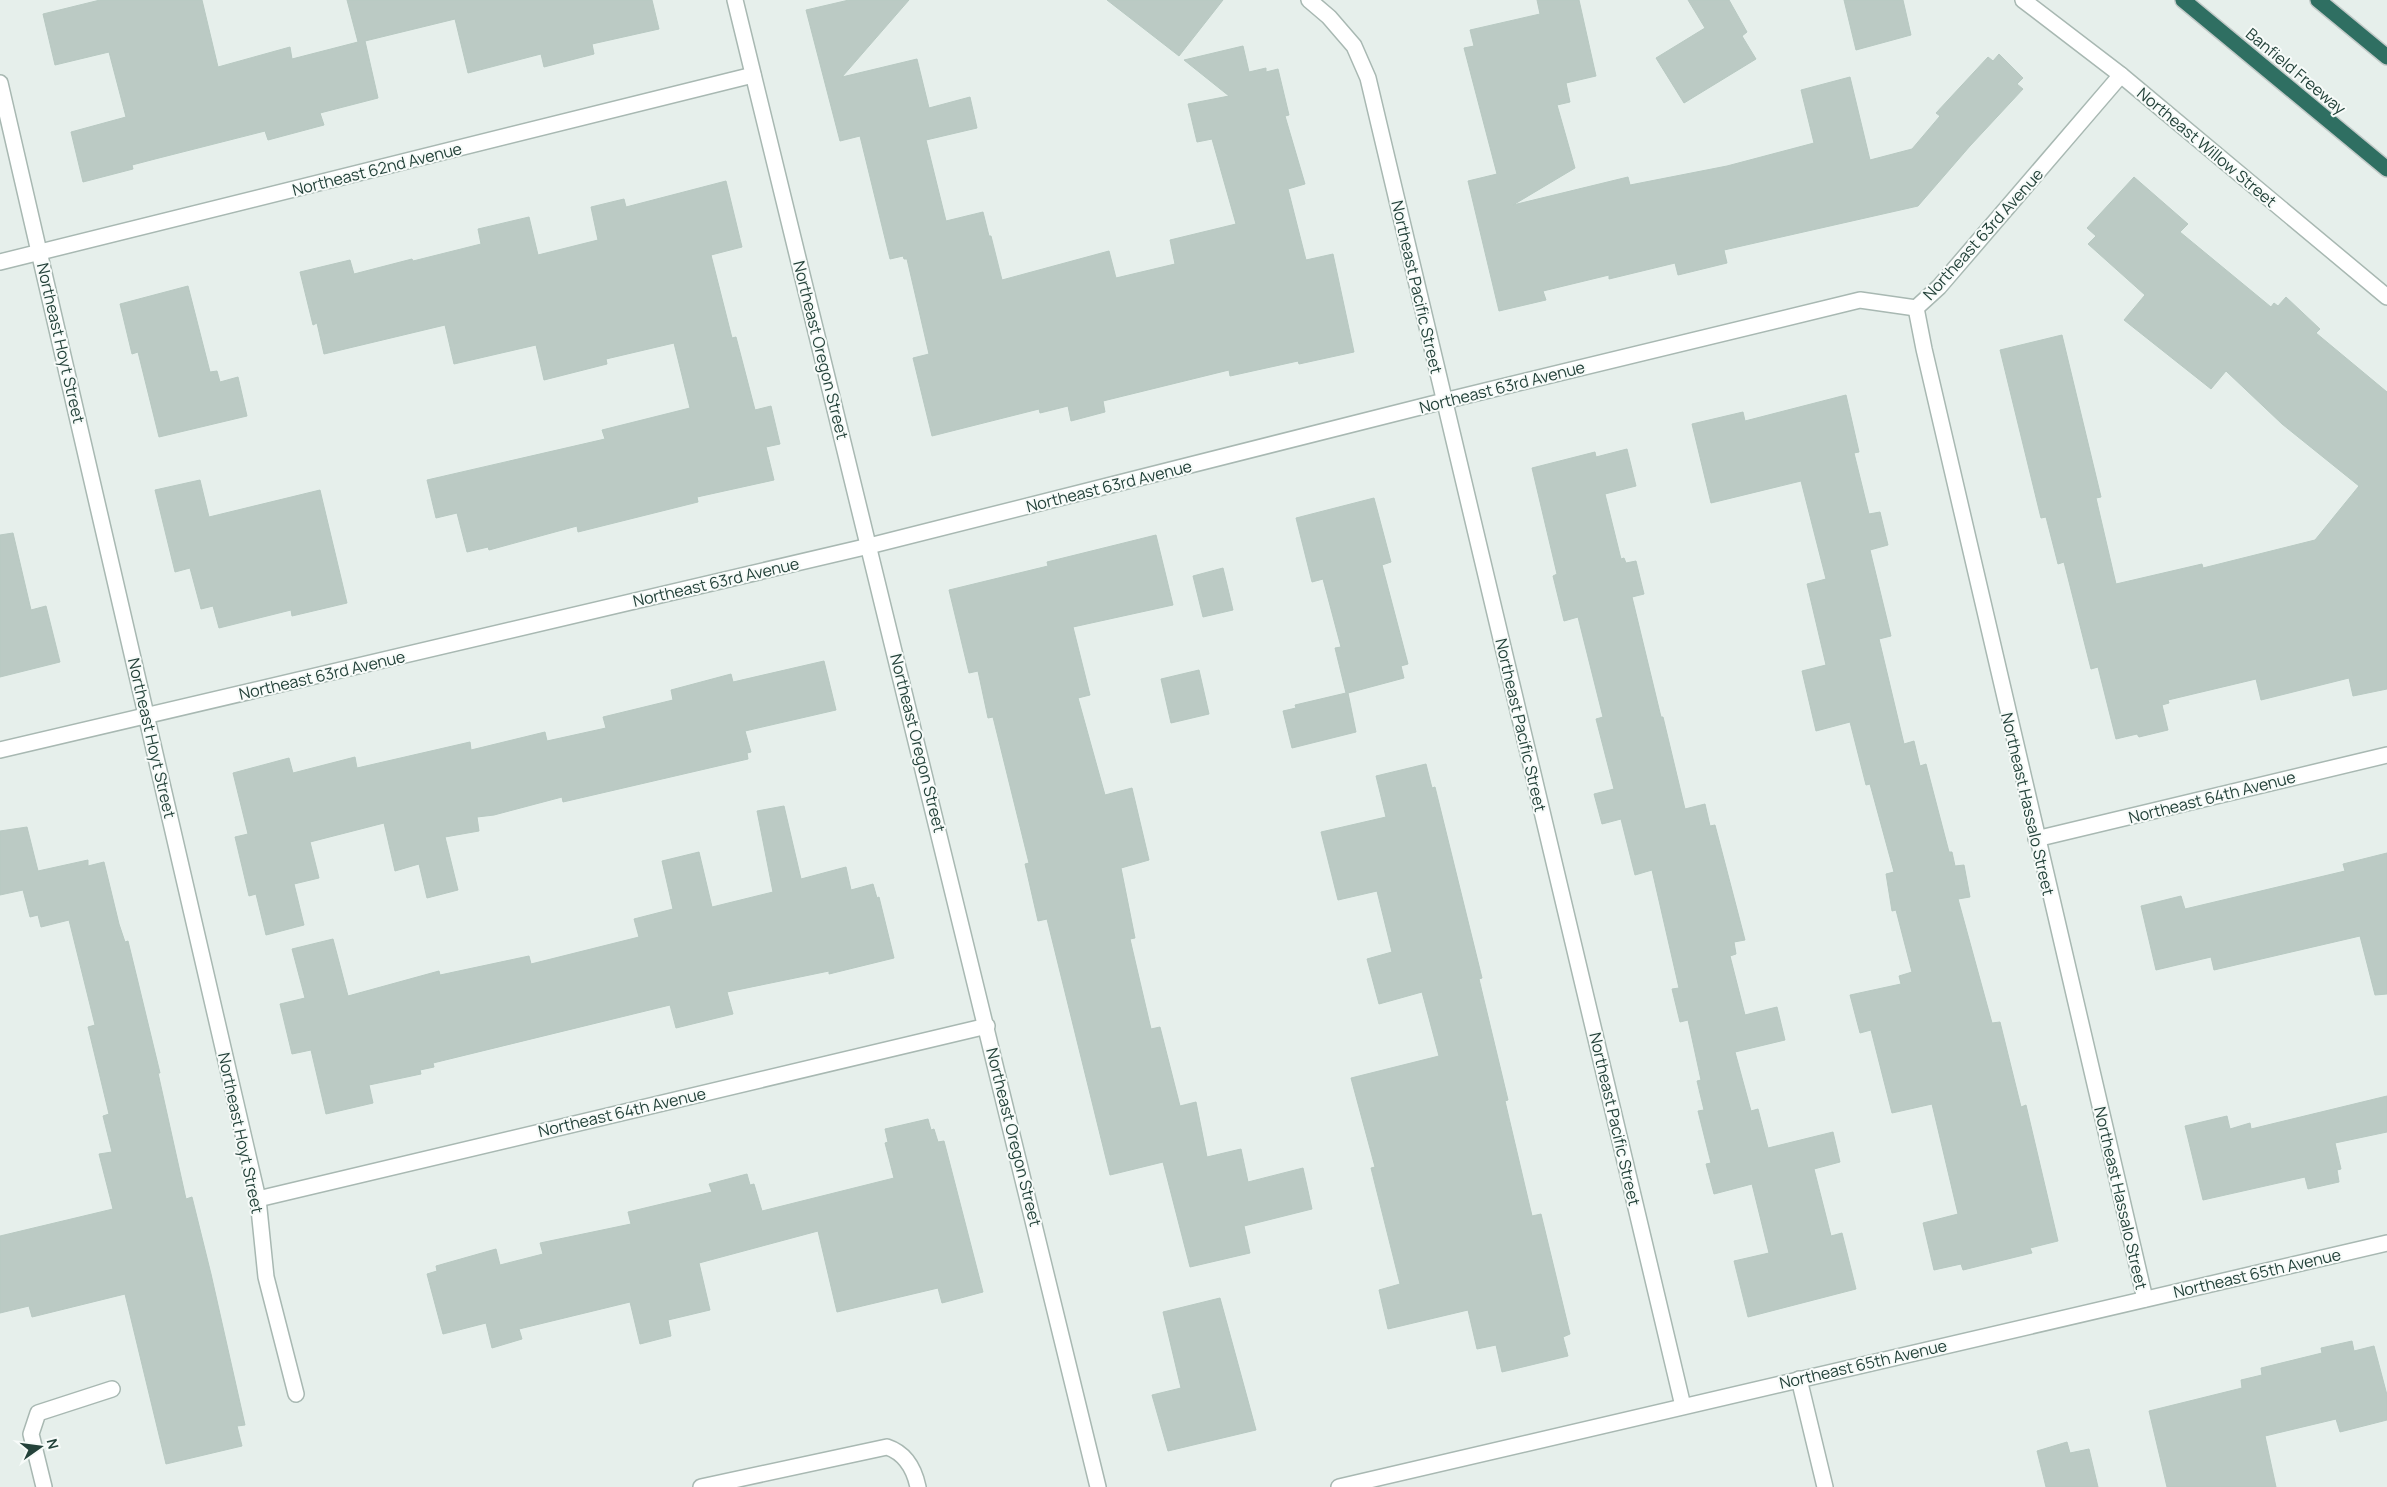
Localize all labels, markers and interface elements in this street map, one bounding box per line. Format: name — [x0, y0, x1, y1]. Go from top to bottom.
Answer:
street label: Banfield Freeway — [2241, 23, 2351, 120]
street label: Northeast Willow Street — [2133, 82, 2281, 212]
street label: Northeast 62nd Avenue — [290, 137, 464, 201]
street label: Northeast 63rd Avenue — [1918, 163, 2048, 305]
street label: Northeast Pacific Street — [1386, 198, 1448, 376]
street label: Northeast Oregon Street — [788, 258, 854, 442]
street label: Northeast Hoyt Street — [32, 261, 90, 425]
street label: Northeast 63rd Avenue — [1417, 356, 1587, 418]
street label: Northeast 63rd Avenue — [1024, 455, 1194, 517]
street label: Northeast 63rd Avenue — [631, 552, 801, 612]
street label: Northeast Pacific Street — [1490, 636, 1552, 814]
street label: Northeast 63rd Avenue — [237, 645, 407, 705]
street label: Northeast Oregon Street — [885, 651, 951, 835]
street label: Northeast Hoyt Street — [123, 656, 181, 820]
street label: Northeast Hassalo Street — [1996, 710, 2060, 898]
street label: Northeast 64th Avenue — [2126, 766, 2298, 828]
street label: Northeast Pacific Street — [1584, 1030, 1646, 1208]
street label: Northeast Oregon Street — [981, 1045, 1047, 1229]
street label: Northeast Hoyt Street — [213, 1051, 269, 1215]
street label: Northeast 64th Avenue — [536, 1082, 708, 1142]
street label: Northeast Hassalo Street — [2089, 1104, 2153, 1292]
street label: Northeast 65th Avenue — [2171, 1243, 2343, 1303]
street label: Northeast 65th Avenue — [1777, 1334, 1949, 1394]
north arrow — [15, 1422, 65, 1472]
text: N — [43, 1437, 64, 1451]

